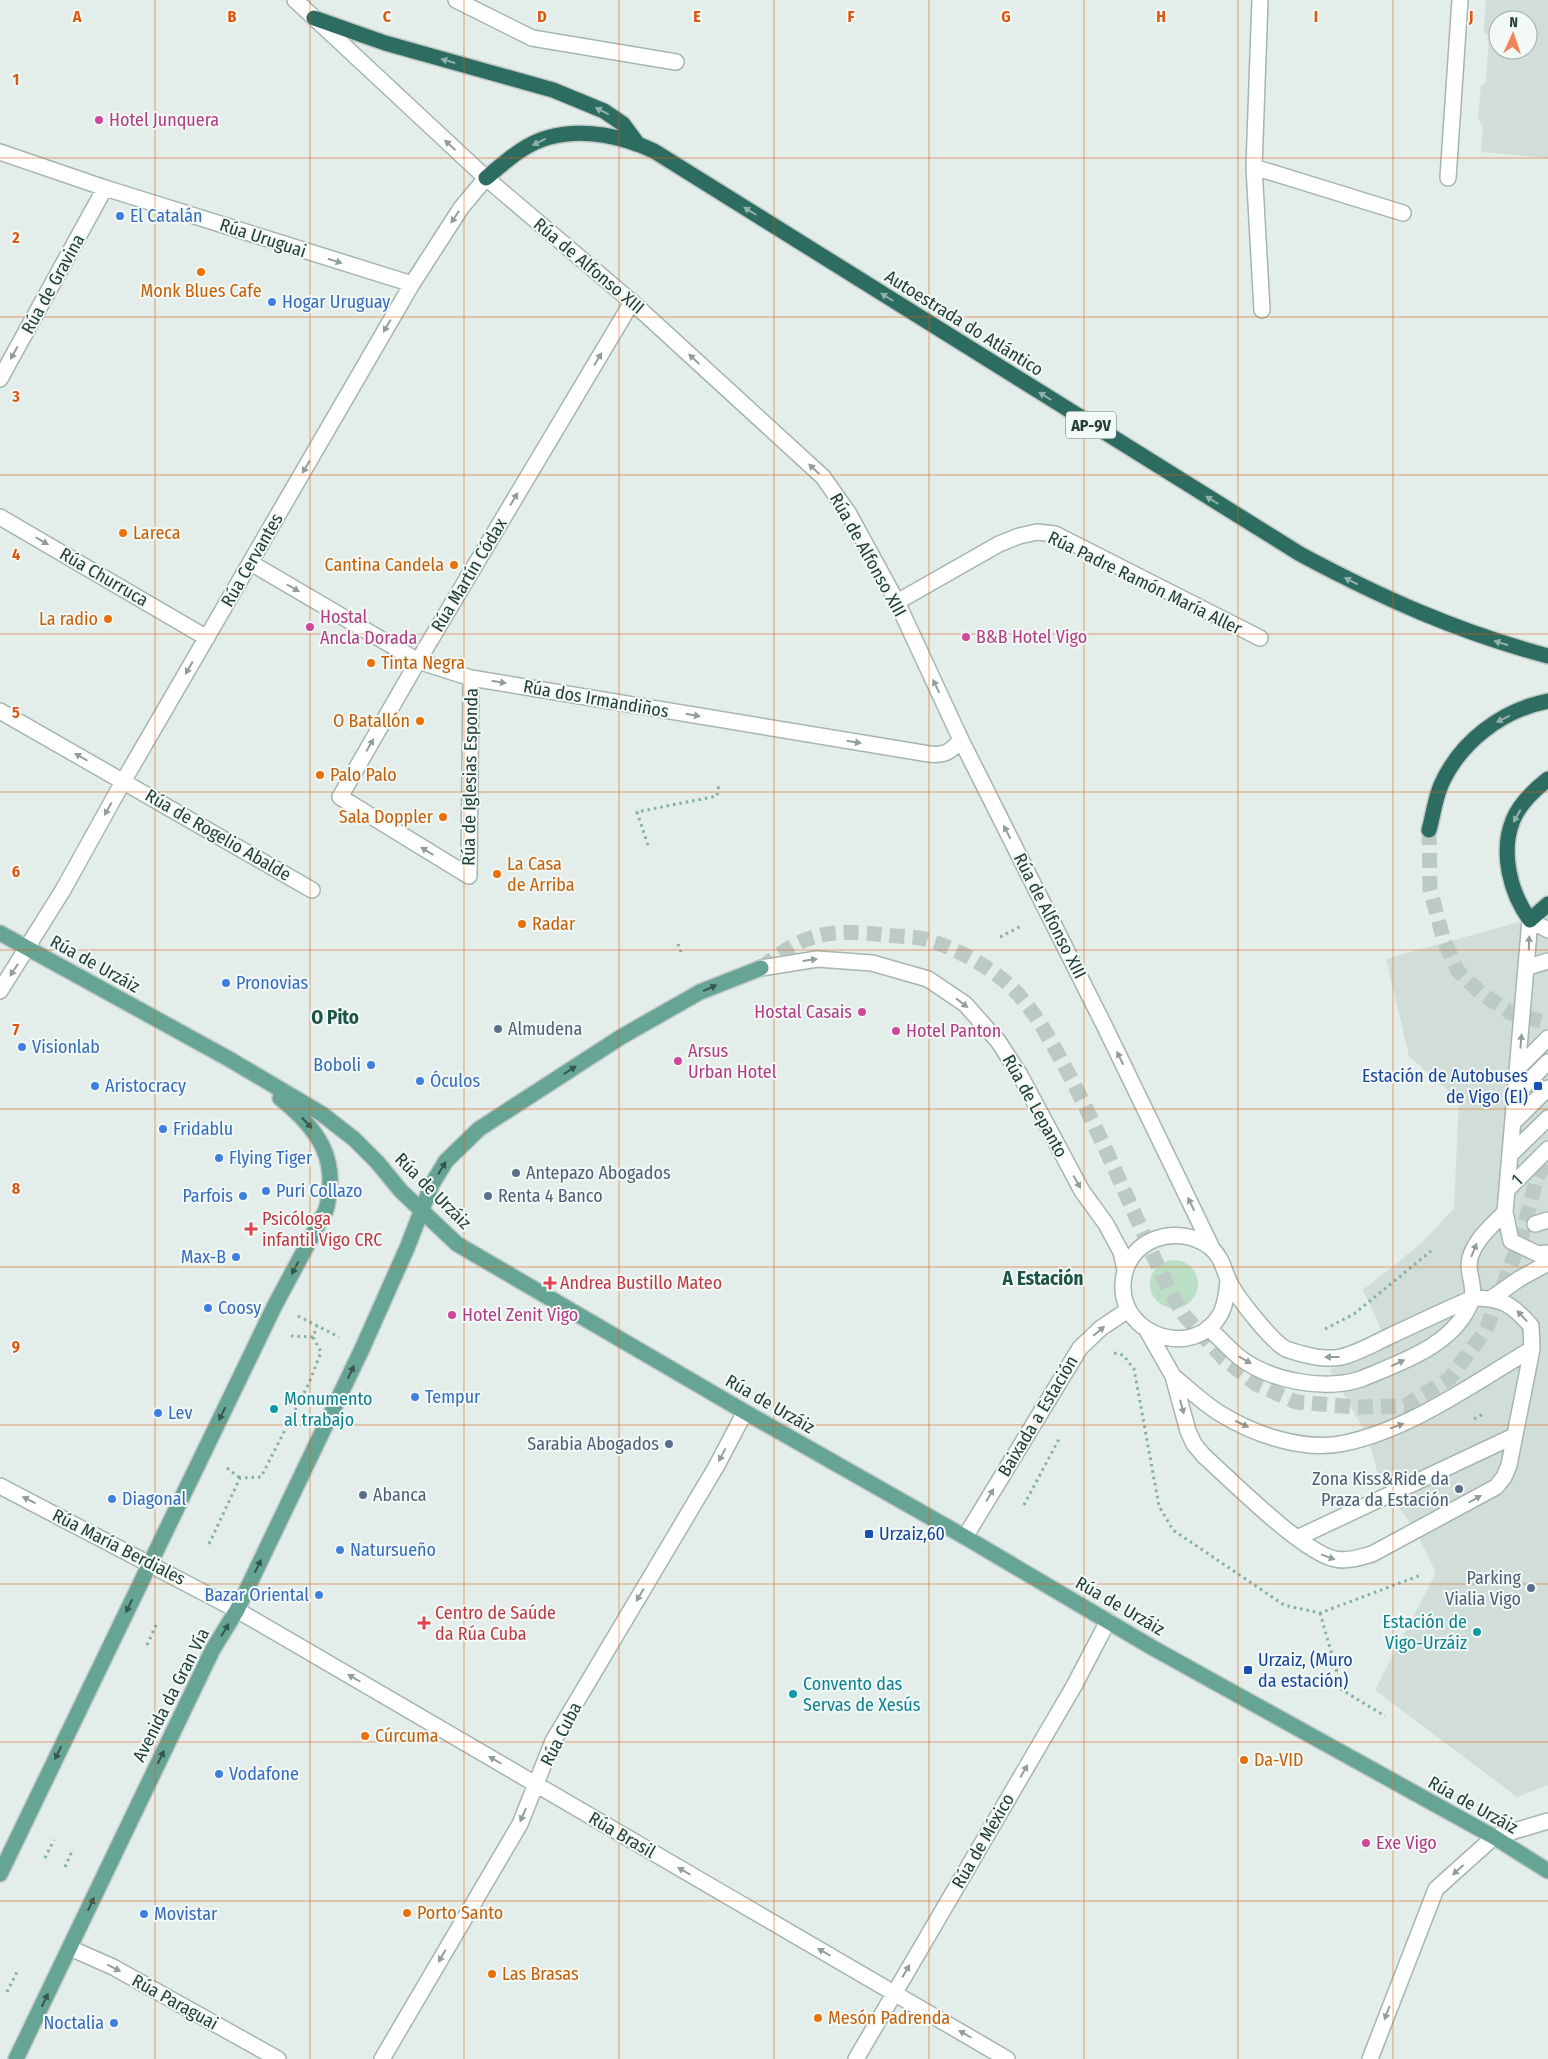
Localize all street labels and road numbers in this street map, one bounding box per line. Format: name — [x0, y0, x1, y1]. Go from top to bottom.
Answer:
street label: Rúa de Alfonso XIII — [529, 213, 649, 319]
street label: Rúa Uruguai — [217, 214, 309, 262]
street label: Rúa de Gravina — [17, 230, 89, 338]
street label: Autoestrada do Atlántico — [881, 265, 1047, 381]
road number: AP-9V — [1066, 412, 1116, 438]
street label: Rúa de Alfonso XIII — [825, 489, 911, 621]
street label: Rúa Cervantes — [216, 509, 288, 611]
street label: Rúa Martín Códax — [426, 514, 512, 636]
street label: Rúa Padre Ramón María Aller — [1044, 526, 1246, 640]
street label: Rúa Churruca — [56, 543, 152, 611]
street label: Rúa dos Irmandiños — [522, 675, 671, 723]
street label: Rúa de Iglesias Esponda — [457, 688, 483, 866]
street label: Rúa de Rogelio Abalde — [141, 784, 295, 886]
street label: Rúa de Alfonso XIII — [1009, 850, 1091, 982]
street label: Rúa de Urzáiz — [46, 930, 144, 998]
street label: Rúa de Lepanto — [998, 1051, 1072, 1161]
street label: Rúa de Urzáiz — [390, 1148, 476, 1234]
street label: 1 — [1507, 1170, 1527, 1190]
street label: Baixada a Estación — [993, 1352, 1083, 1480]
street label: Rúa de Urzáiz — [722, 1370, 818, 1438]
street label: Rúa María Berdiales — [49, 1504, 189, 1590]
street label: Rúa de Urzáiz — [1072, 1572, 1168, 1640]
street label: Avenida da Gran Vía — [128, 1624, 214, 1765]
street label: Rúa Cuba — [536, 1698, 586, 1770]
street label: Rúa de Urzáiz — [1424, 1771, 1522, 1839]
street label: Rúa de México — [947, 1790, 1019, 1892]
street label: Rúa Brasil — [585, 1807, 660, 1863]
street label: Rúa Paraguai — [128, 1969, 222, 2035]

